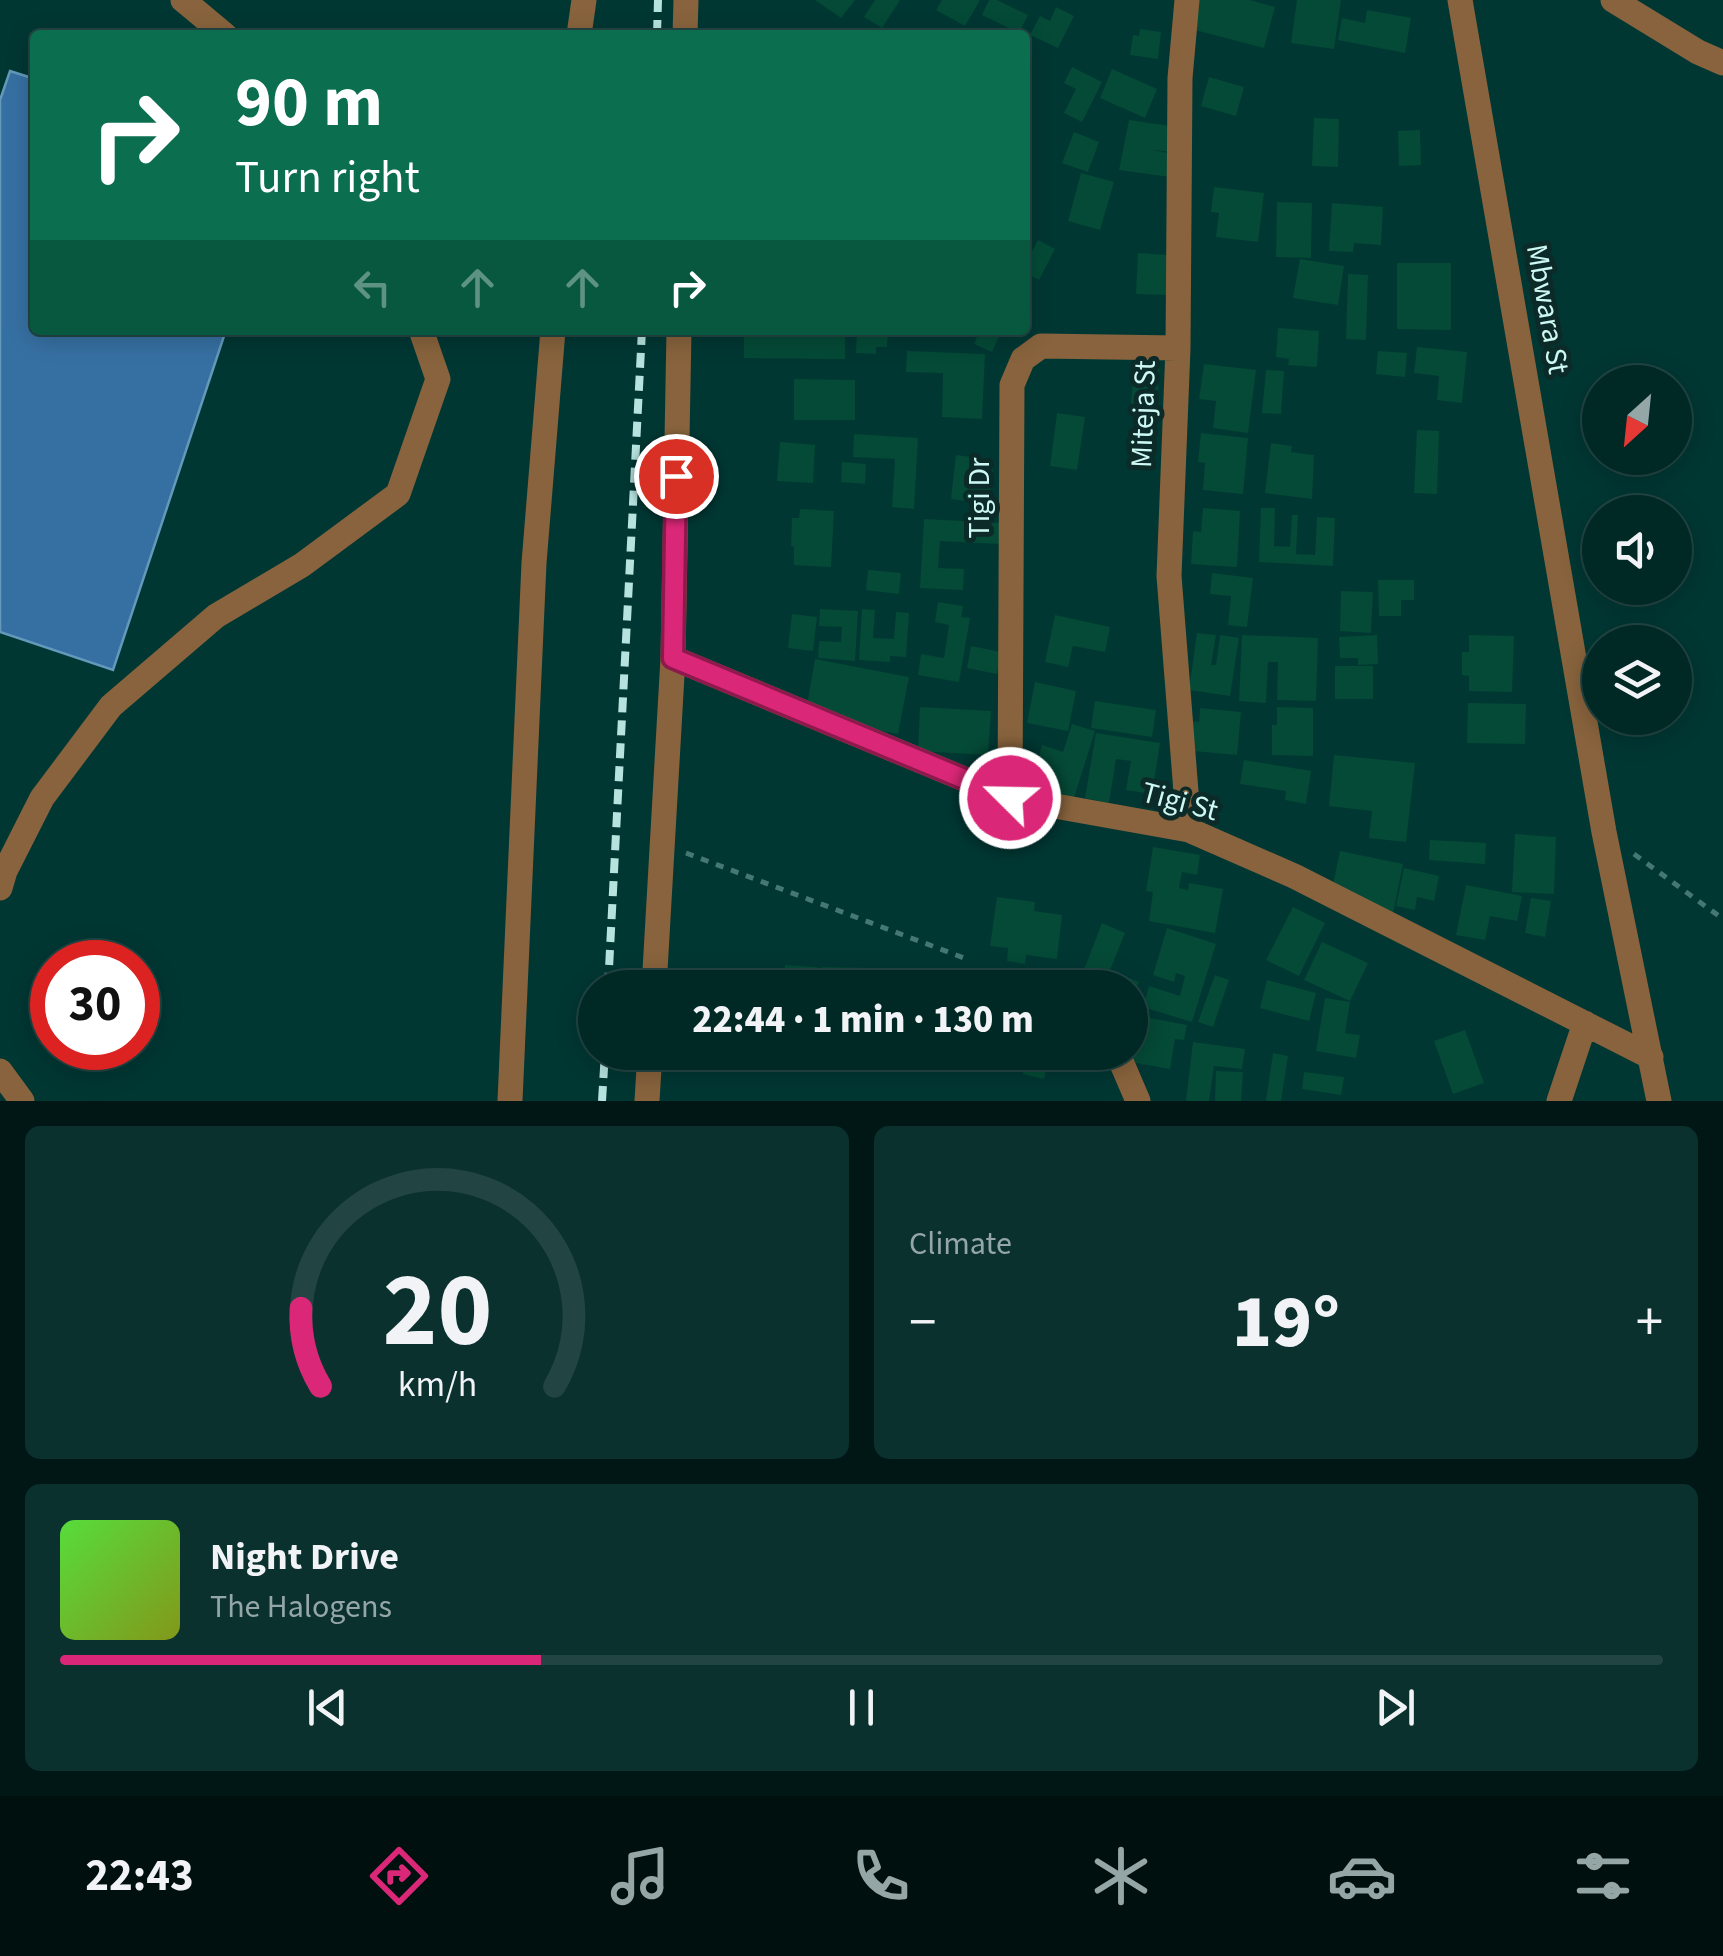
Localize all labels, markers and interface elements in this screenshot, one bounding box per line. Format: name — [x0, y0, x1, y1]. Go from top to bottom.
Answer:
text: 90 m — [235, 53, 383, 153]
icon: right — [70, 70, 200, 200]
text: Turn right — [235, 146, 420, 210]
street label: Mbwara St — [1515, 241, 1580, 377]
icon: left — [345, 260, 400, 315]
icon: ahead — [450, 260, 505, 315]
icon: ahead — [555, 260, 610, 315]
icon: right — [660, 260, 715, 315]
street label: Miteja St — [1120, 359, 1167, 469]
north arrow — [1582, 365, 1692, 475]
map controls — [1582, 365, 1692, 735]
pin — [634, 434, 719, 519]
icon: arrive — [649, 449, 704, 504]
street label: Tigi Dr — [958, 457, 1001, 538]
button: sound — [1582, 495, 1692, 605]
button: layers — [1582, 625, 1692, 735]
position arrow — [958, 746, 1062, 850]
street label: Tigi St — [1137, 771, 1223, 832]
speed limit sign: 30 — [30, 940, 160, 1070]
text: 22:44 · 1 min · 130 m — [692, 993, 1034, 1047]
text: Climate — [909, 1221, 1012, 1267]
text: 20 — [382, 1238, 492, 1386]
text: 19° — [1232, 1269, 1340, 1376]
text: − — [909, 1284, 936, 1362]
text: + — [1636, 1284, 1663, 1362]
text: km/h — [397, 1359, 477, 1410]
text: Night Drive — [210, 1530, 399, 1584]
text: The Halogens — [210, 1584, 392, 1630]
icon: previous — [300, 1680, 355, 1735]
icon: pause — [834, 1680, 889, 1735]
icon: next — [1368, 1680, 1423, 1735]
icon: directions — [364, 1841, 434, 1911]
icon: music — [605, 1841, 675, 1911]
icon: phone — [846, 1841, 916, 1911]
icon: climate — [1086, 1841, 1156, 1911]
icon: car — [1327, 1841, 1397, 1911]
icon: filters — [1568, 1841, 1638, 1911]
text: 22:43 — [85, 1844, 194, 1908]

